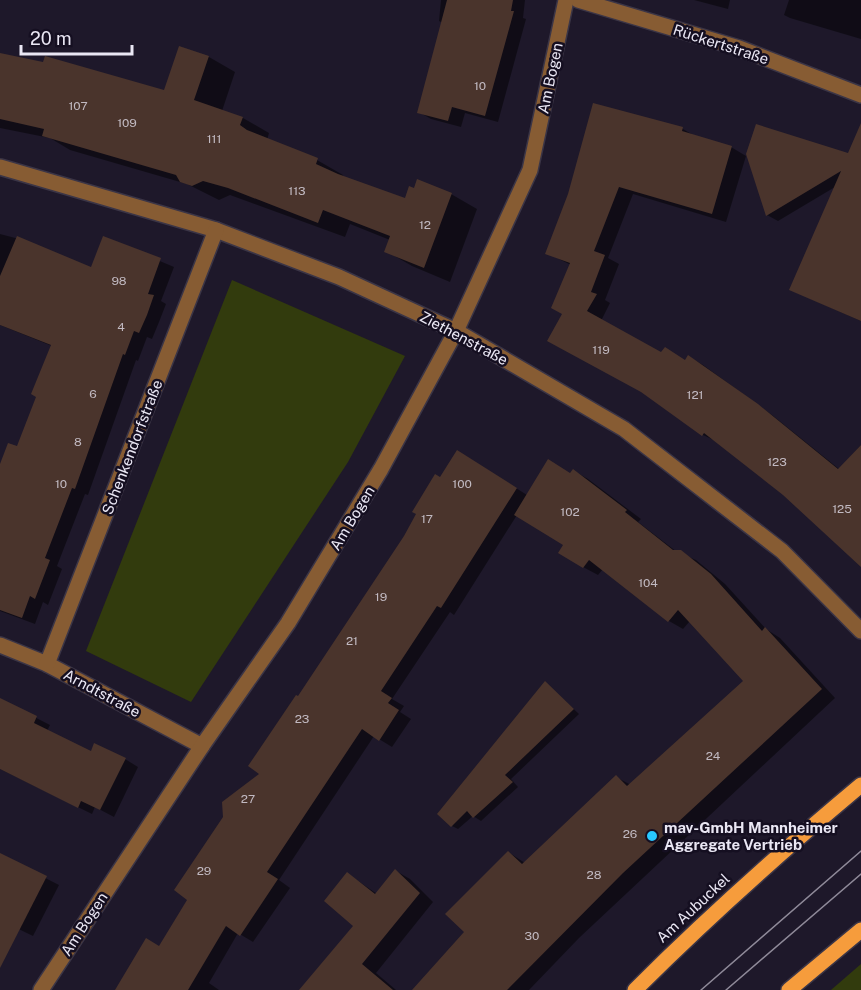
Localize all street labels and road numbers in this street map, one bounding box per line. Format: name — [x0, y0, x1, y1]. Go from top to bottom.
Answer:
street label: Rückertstraße — [671, 21, 771, 67]
street label: Am Bogen — [534, 41, 566, 115]
street label: Ziethenstraße — [417, 308, 511, 368]
street label: Schenkendorfstraße — [98, 377, 166, 517]
street label: Am Bogen — [326, 483, 378, 553]
street label: Arndtstraße — [61, 666, 143, 720]
street label: Am Aubuckel — [653, 870, 733, 946]
street label: Am Bogen — [57, 889, 111, 959]

